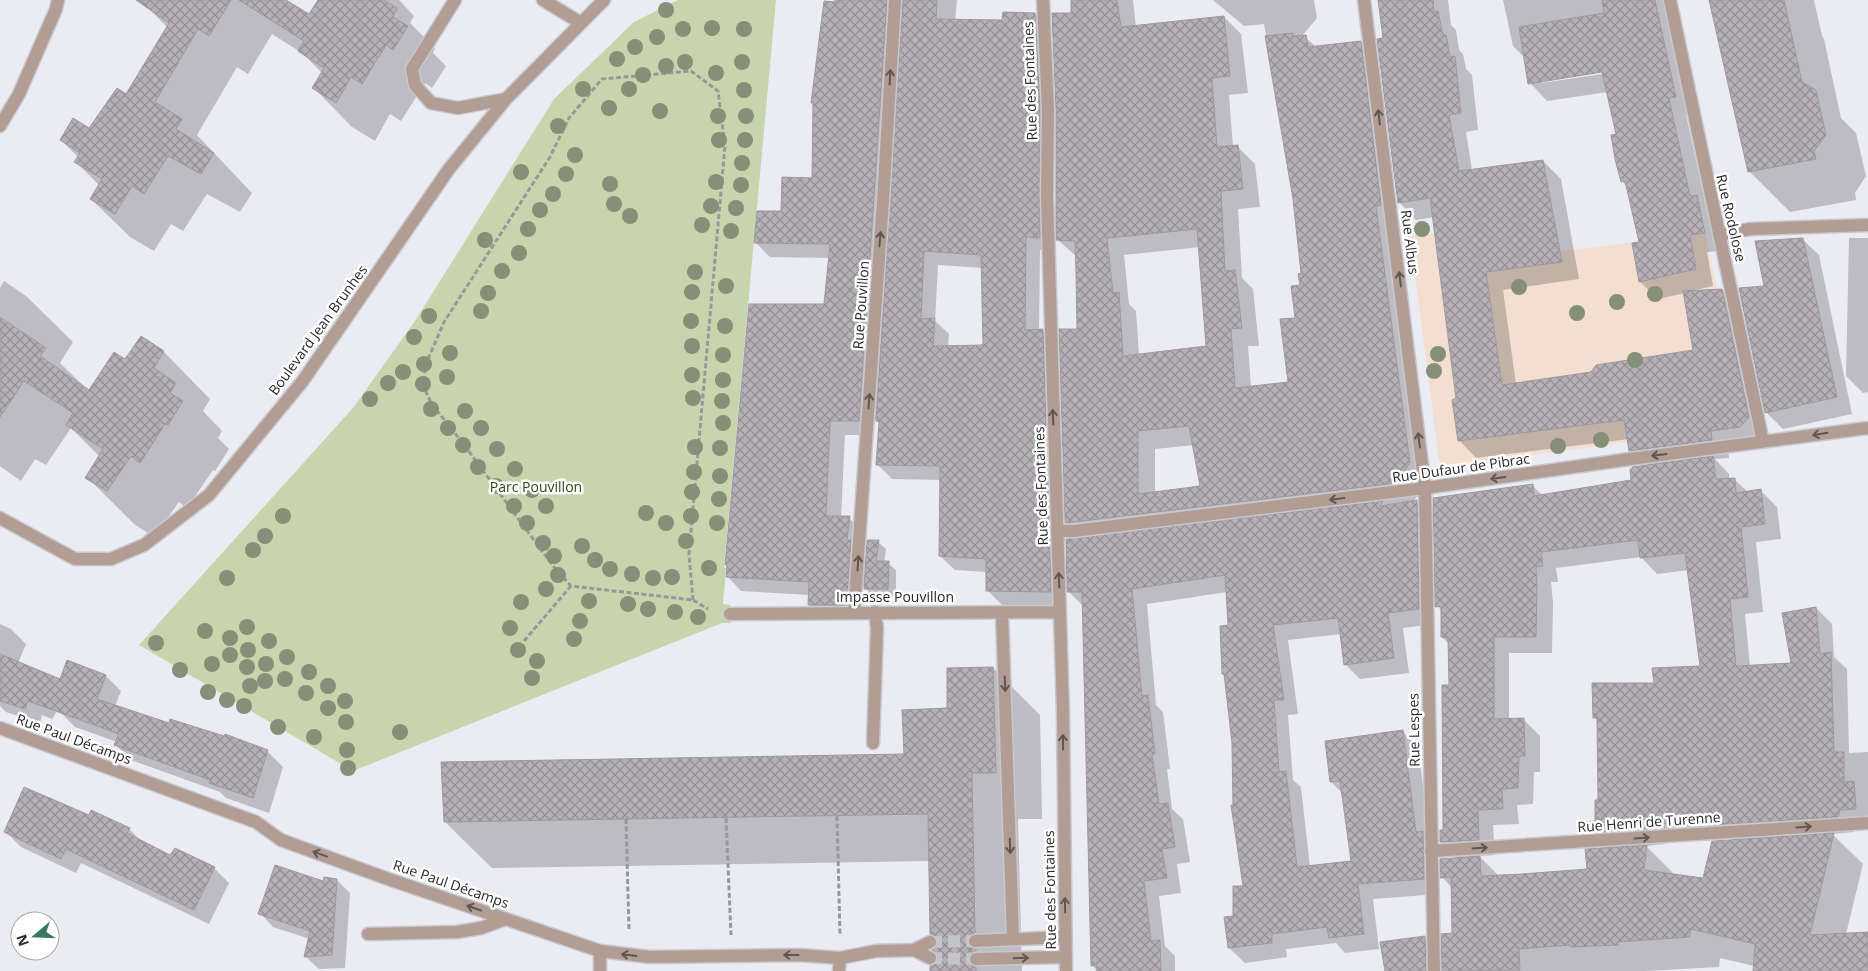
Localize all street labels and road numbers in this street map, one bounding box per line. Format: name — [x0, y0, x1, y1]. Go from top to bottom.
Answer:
street label: Rue des Fontaines — [1018, 21, 1041, 141]
street label: Rue Rodolose — [1712, 172, 1751, 264]
street label: Rue Albus — [1397, 209, 1424, 276]
street label: Boulevard Jean Brunhes — [264, 260, 372, 399]
street label: Rue Pouvillon — [848, 260, 873, 350]
street label: Rue des Fontaines — [1029, 426, 1052, 546]
street label: Rue Dufaur de Pibrac — [1391, 448, 1531, 487]
street label: Impasse Pouvillon — [836, 587, 954, 606]
street label: Rue Lespes — [1403, 693, 1424, 767]
street label: Rue Paul Décamps — [14, 709, 135, 768]
street label: Rue Henri de Turenne — [1577, 807, 1721, 836]
street label: Rue des Fontaines — [1039, 830, 1060, 950]
street label: Rue Paul Décamps — [391, 855, 512, 912]

